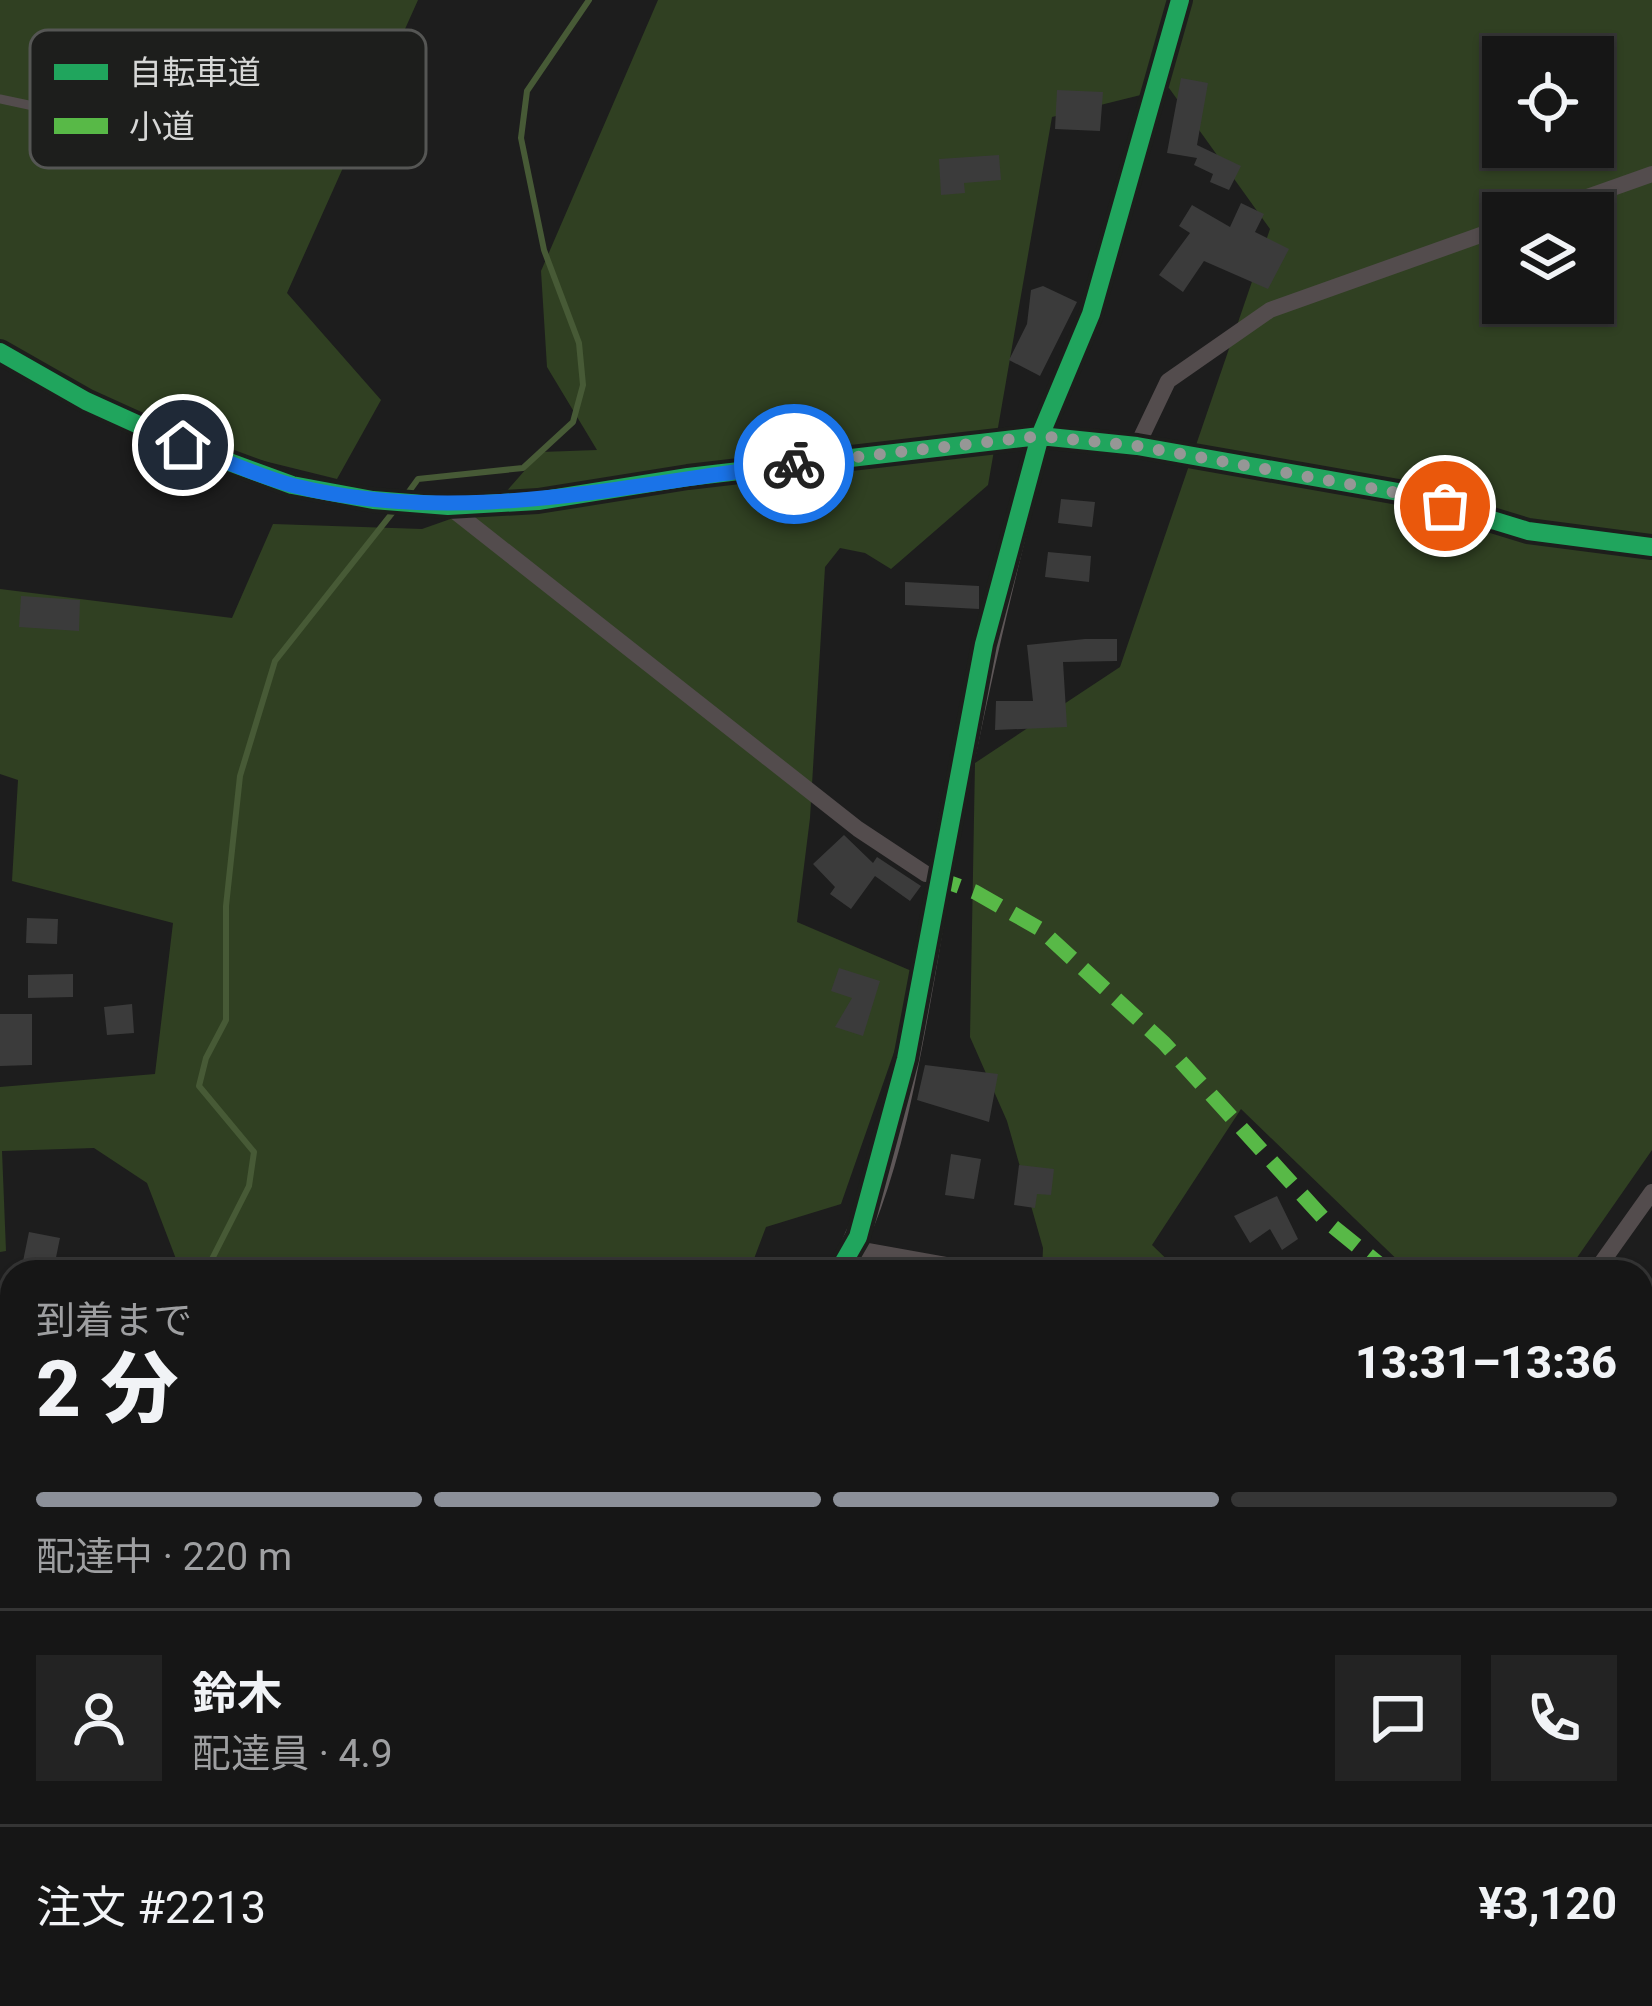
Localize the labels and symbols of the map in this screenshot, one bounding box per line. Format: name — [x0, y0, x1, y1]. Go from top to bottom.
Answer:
legend — [30, 30, 426, 168]
text: 自転車道 — [129, 53, 261, 92]
text: 小道 — [129, 107, 195, 146]
pin — [132, 394, 234, 496]
courier — [734, 404, 854, 524]
pin — [1394, 455, 1496, 557]

